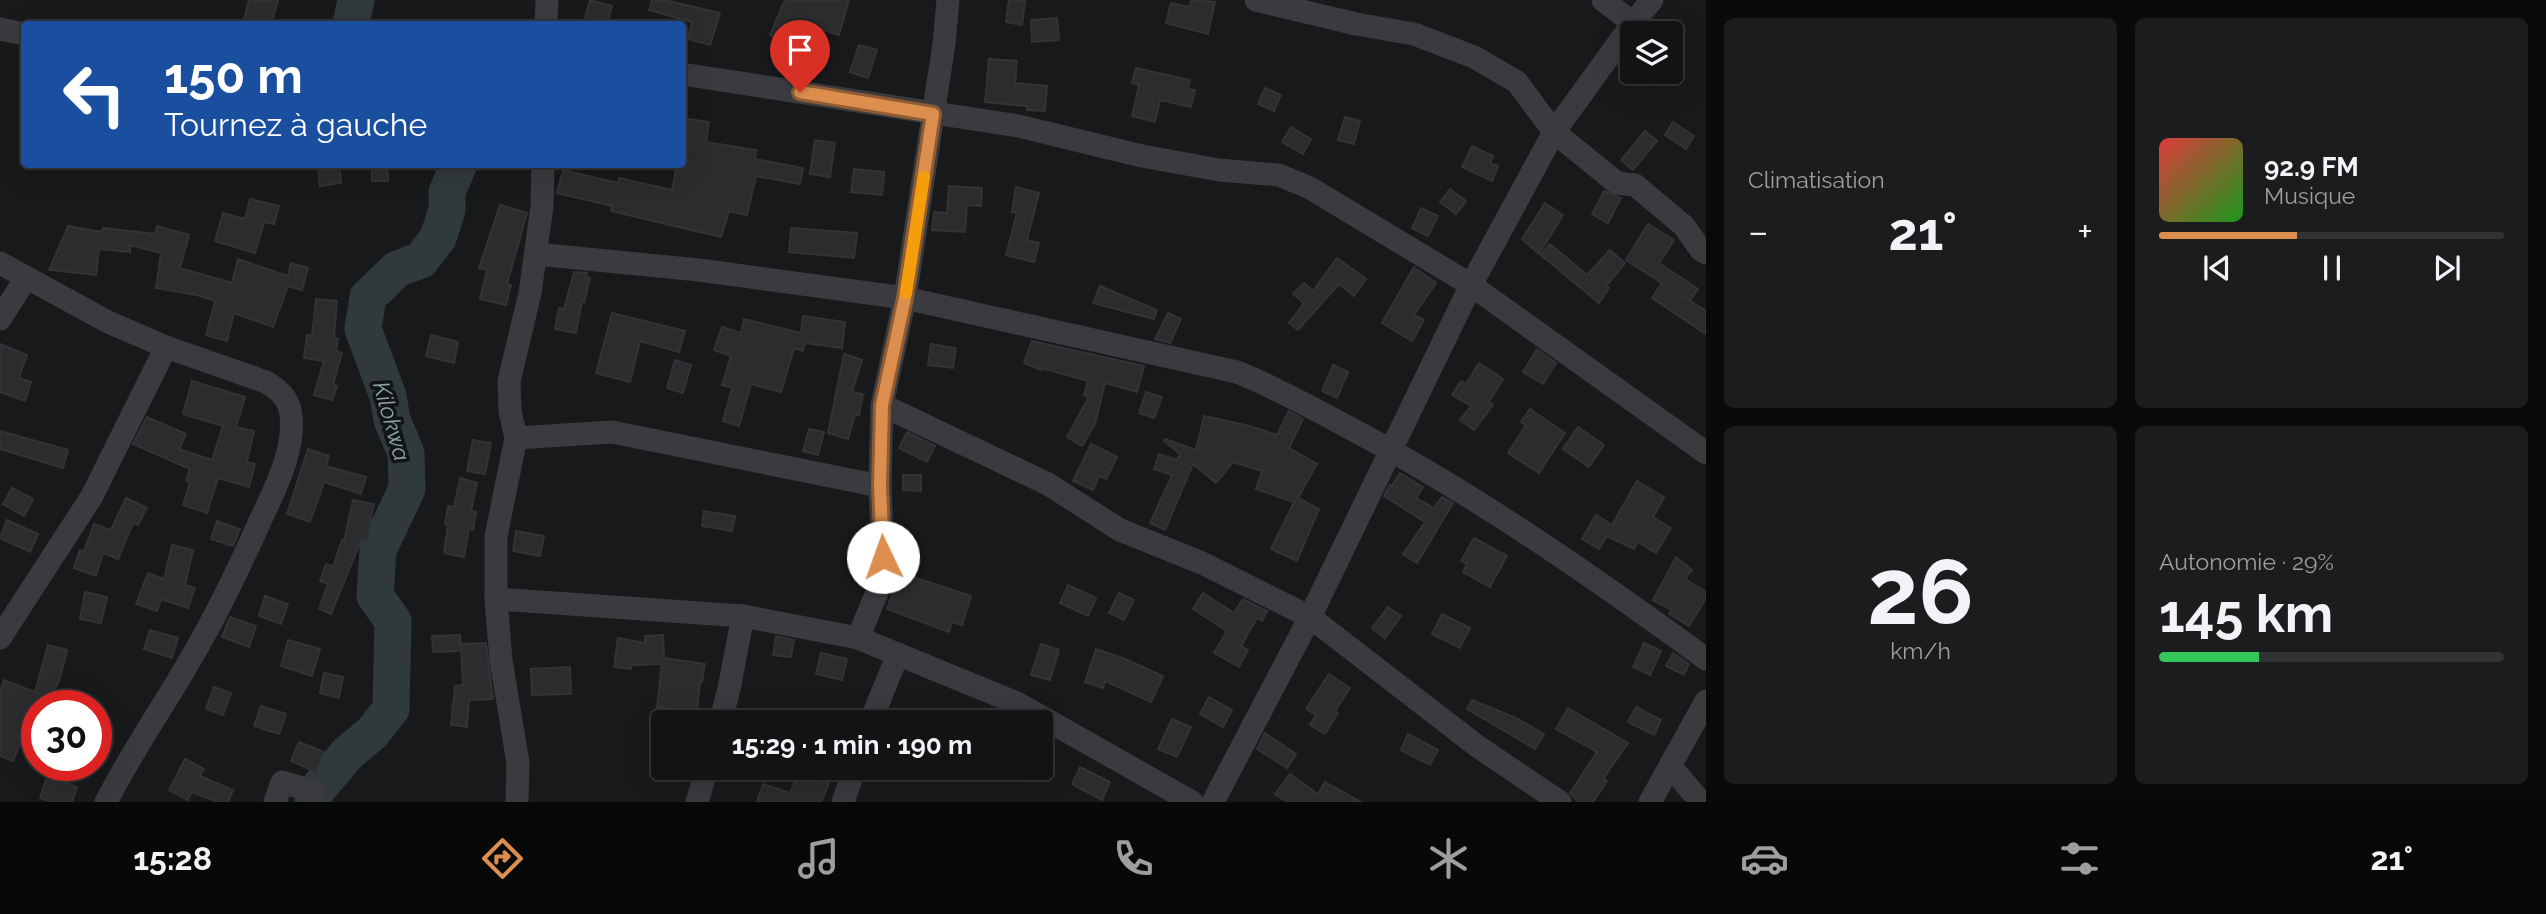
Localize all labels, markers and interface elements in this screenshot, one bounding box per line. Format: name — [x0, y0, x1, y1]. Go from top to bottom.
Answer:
pin — [770, 20, 830, 92]
map controls — [1620, 21, 1683, 84]
button: layers — [1620, 21, 1683, 84]
icon: arrive — [781, 31, 819, 69]
text: 150 m — [164, 47, 303, 104]
icon: left — [49, 49, 140, 140]
text: Tournez à gauche — [164, 106, 427, 143]
text: 92.9 FM — [2264, 152, 2359, 182]
text: Climatisation — [1748, 166, 1885, 193]
text: Musique — [2264, 182, 2355, 209]
text: 21° — [1889, 201, 1957, 262]
text: − — [1748, 209, 1768, 254]
text: + — [2077, 209, 2093, 254]
icon: previous — [2198, 249, 2236, 287]
icon: pause — [2313, 249, 2351, 287]
icon: next — [2428, 249, 2466, 287]
water label: Kilokwa — [368, 378, 416, 464]
position arrow — [846, 520, 920, 594]
text: 26 — [1867, 538, 1974, 645]
text: Autonomie · 29% — [2159, 548, 2334, 575]
text: 145 km — [2159, 583, 2333, 644]
text: km/h — [1890, 637, 1951, 664]
speed limit sign: 30 — [21, 690, 112, 781]
text: 15:29 · 1 min · 190 m — [732, 730, 972, 760]
icon: directions — [478, 834, 527, 883]
icon: music — [794, 834, 843, 883]
icon: phone — [1109, 834, 1158, 883]
icon: climate — [1424, 834, 1473, 883]
icon: car — [1740, 834, 1789, 883]
icon: filters — [2055, 834, 2104, 883]
text: 15:28 — [133, 840, 212, 877]
text: 21° — [2371, 840, 2413, 877]

